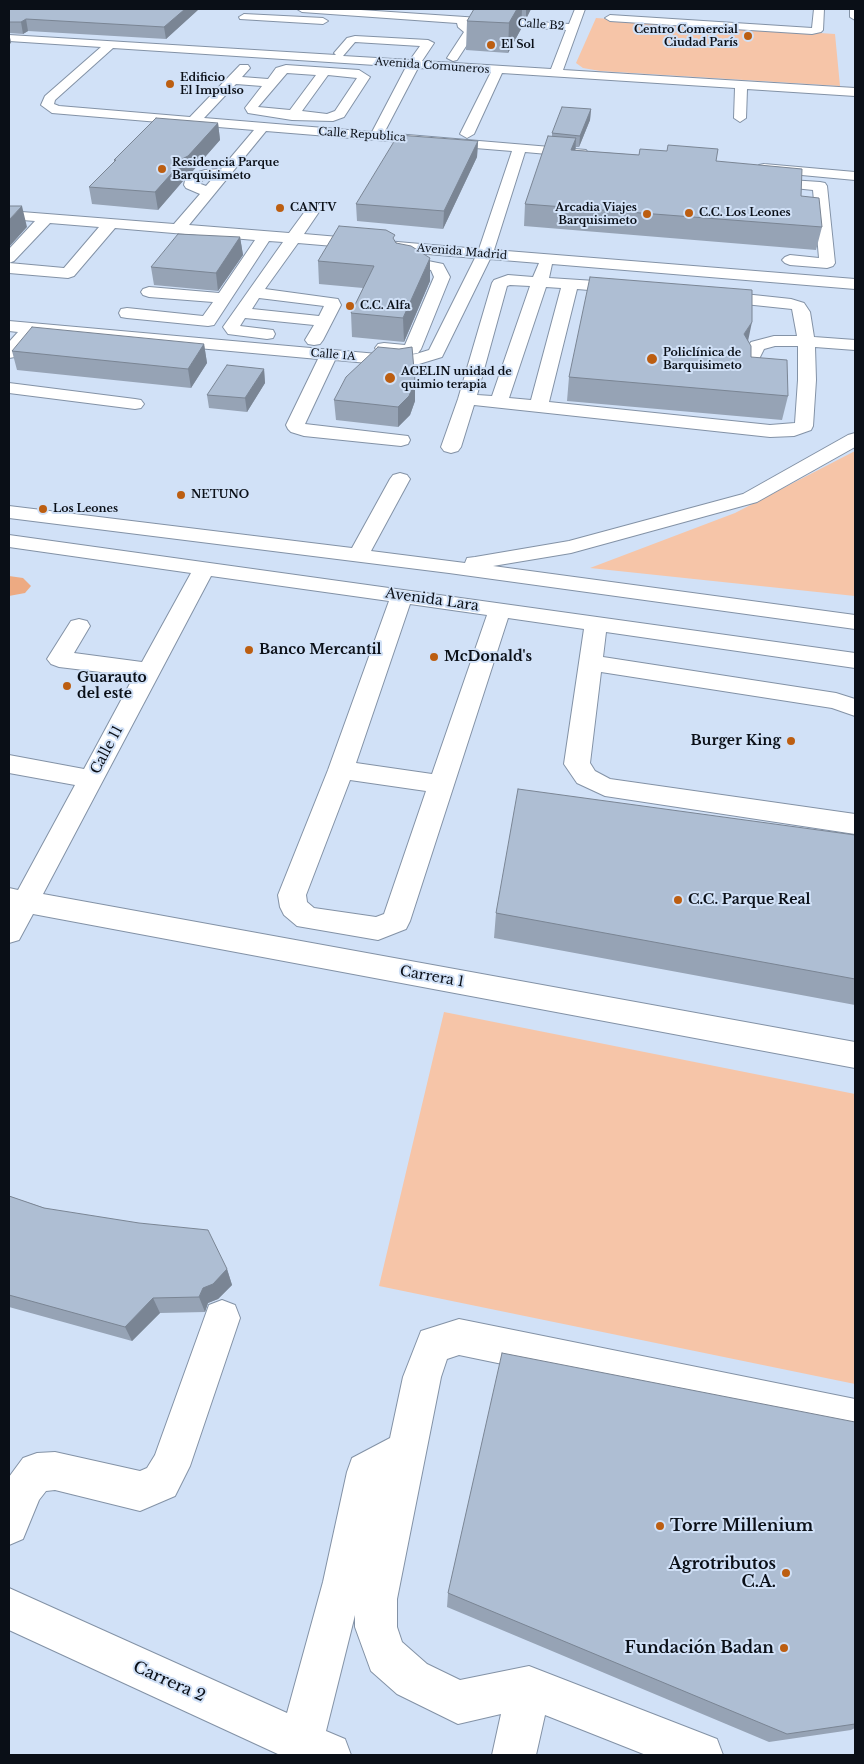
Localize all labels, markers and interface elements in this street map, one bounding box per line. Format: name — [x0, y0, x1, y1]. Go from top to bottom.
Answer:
street label: Calle B2 — [517, 17, 565, 33]
place label: Centro Comercial Ciudad París — [634, 23, 738, 49]
marker: Centro Comercial Ciudad París — [742, 30, 754, 42]
place label: El Sol — [501, 38, 535, 52]
marker: El Sol — [485, 39, 497, 51]
street label: Avenida Comuneros — [374, 55, 490, 77]
place label: Edificio El Impulso — [180, 71, 244, 97]
marker: Edificio El Impulso — [164, 78, 176, 90]
street label: Calle Republica — [318, 125, 406, 145]
place label: Residencia Parque Barquisimeto — [172, 156, 279, 182]
marker: Residencia Parque Barquisimeto — [156, 163, 168, 175]
place label: CANTV — [290, 201, 336, 215]
place label: Arcadia Viajes Barquisimeto — [555, 201, 637, 227]
marker: CANTV — [274, 202, 286, 214]
place label: C.C. Los Leones — [699, 206, 791, 220]
marker: C.C. Los Leones — [683, 207, 695, 219]
marker: Arcadia Viajes Barquisimeto — [641, 208, 653, 220]
street label: Avenida Madrid — [416, 241, 508, 263]
place label: C.C. Alfa — [360, 299, 411, 313]
marker: C.C. Alfa — [344, 300, 356, 312]
street label: Calle 1A — [310, 346, 356, 364]
place label: Policlínica de Barquisimeto — [663, 346, 742, 372]
marker: Policlínica de Barquisimeto — [645, 352, 659, 366]
place label: ACELIN unidad de quimio terapia — [401, 365, 512, 391]
marker: ACELIN unidad de quimio terapia — [383, 371, 397, 385]
place label: NETUNO — [191, 488, 249, 502]
marker: NETUNO — [175, 489, 187, 501]
place label: Los Leones — [53, 502, 118, 516]
marker: Los Leones — [37, 503, 49, 515]
street label: Avenida Lara — [384, 585, 480, 615]
place label: Banco Mercantil — [259, 642, 382, 658]
marker: Banco Mercantil — [243, 644, 255, 656]
place label: McDonald's — [444, 649, 532, 665]
marker: McDonald's — [428, 651, 440, 663]
place label: Guarauto del este — [77, 670, 147, 702]
marker: Guarauto del este — [61, 680, 73, 692]
street label: Calle 11 — [87, 723, 127, 777]
place label: Burger King — [690, 733, 781, 749]
marker: Burger King — [785, 735, 797, 747]
place label: C.C. Parque Real — [688, 892, 810, 908]
marker: C.C. Parque Real — [672, 894, 684, 906]
street label: Carrera 1 — [399, 963, 465, 991]
place label: Torre Millenium — [670, 1516, 813, 1536]
marker: Torre Millenium — [654, 1520, 666, 1532]
place label: Agrotributos C.A. — [669, 1554, 776, 1592]
marker: Agrotributos C.A. — [780, 1567, 792, 1579]
place label: Fundación Badan — [625, 1638, 774, 1658]
marker: Fundación Badan — [778, 1642, 790, 1654]
street label: Carrera 2 — [130, 1658, 208, 1706]

